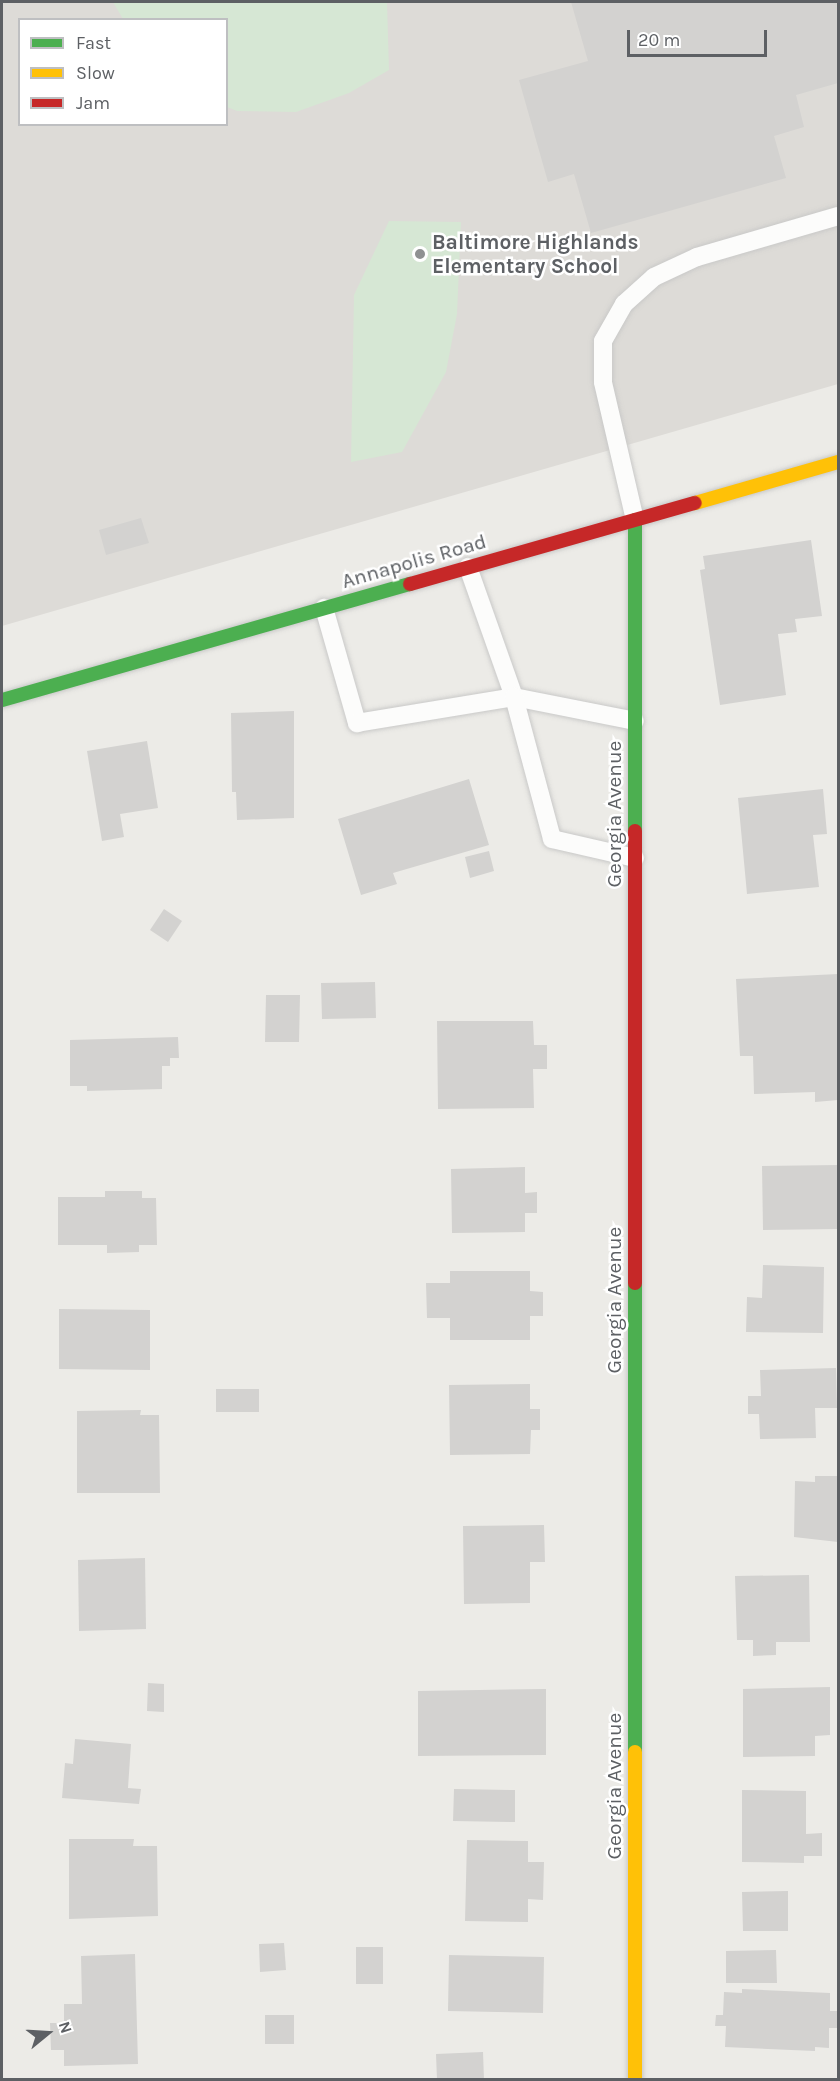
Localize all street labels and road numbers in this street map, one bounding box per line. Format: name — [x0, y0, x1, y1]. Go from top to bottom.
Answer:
street label: Annapolis Road — [339, 528, 489, 594]
street label: Georgia Avenue — [601, 741, 627, 887]
street label: Georgia Avenue — [601, 1227, 627, 1373]
street label: Georgia Avenue — [601, 1713, 627, 1859]

